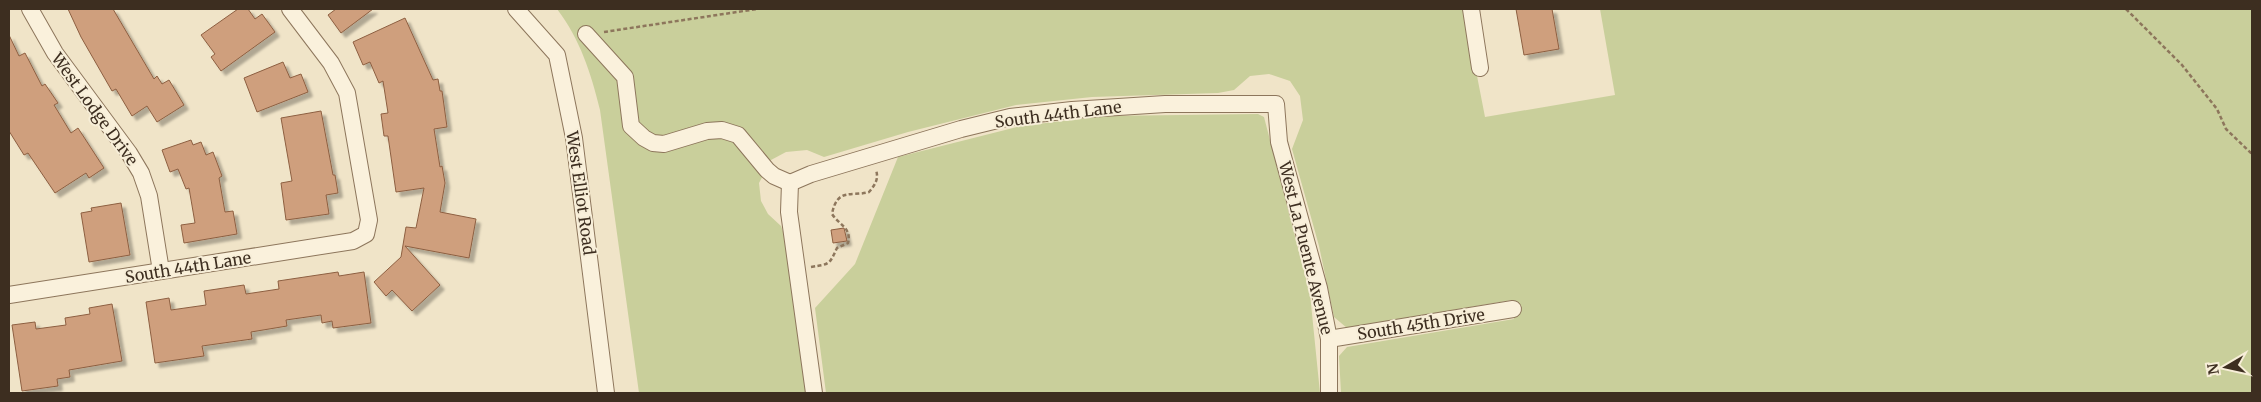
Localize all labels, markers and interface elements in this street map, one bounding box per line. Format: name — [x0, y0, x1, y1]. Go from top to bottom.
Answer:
street label: West Lodge Drive — [47, 48, 143, 169]
street label: South 44th Lane — [994, 96, 1122, 132]
street label: West Elliot Road — [562, 129, 600, 257]
street label: West La Puente Avenue — [1275, 158, 1337, 337]
street label: South 44th Lane — [124, 247, 252, 287]
street label: South 45th Drive — [1356, 304, 1486, 344]
north arrow — [2201, 342, 2251, 392]
text: N — [2203, 362, 2223, 376]

